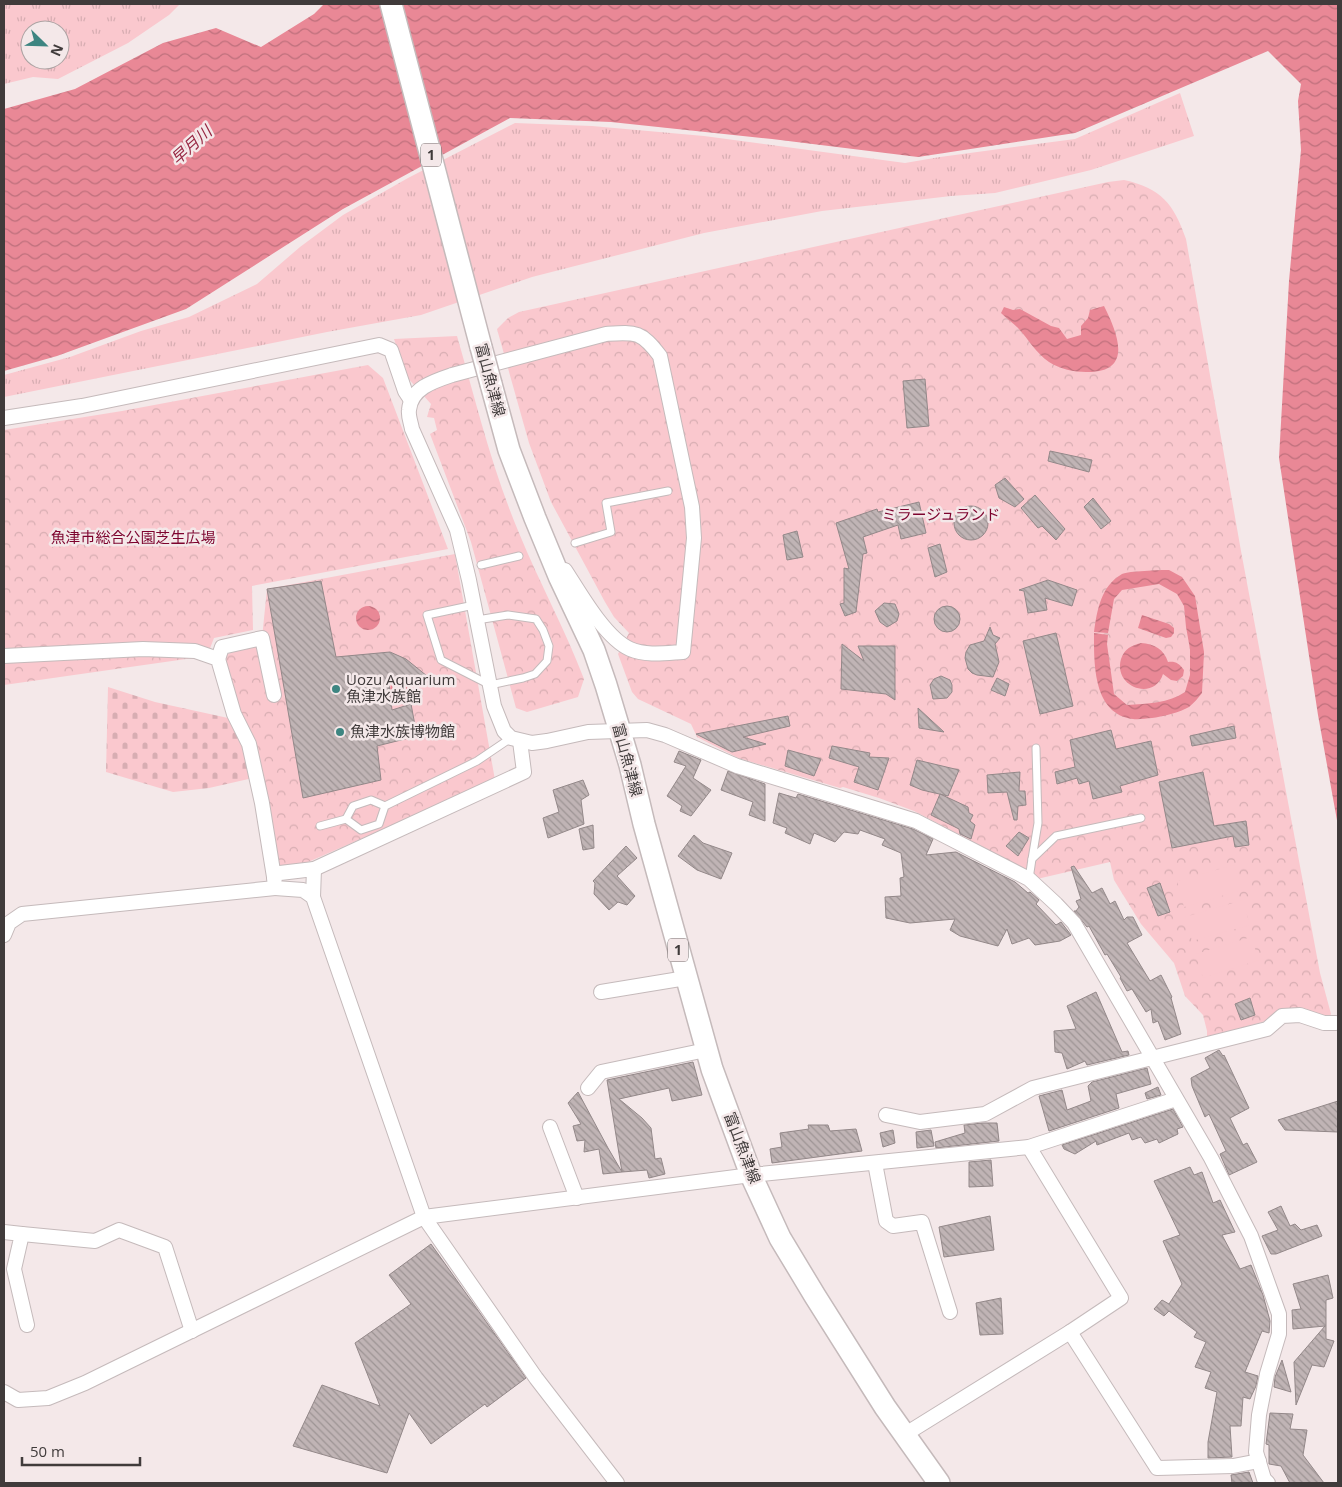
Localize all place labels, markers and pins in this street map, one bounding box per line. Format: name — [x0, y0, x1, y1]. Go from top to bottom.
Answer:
place label: Uozu Aquarium 魚津水族館 — [346, 669, 455, 706]
marker: Uozu Aquarium 魚津水族館 — [330, 683, 342, 695]
place label: 魚津水族博物館 — [350, 721, 455, 741]
marker: 魚津水族博物館 — [334, 726, 346, 738]

